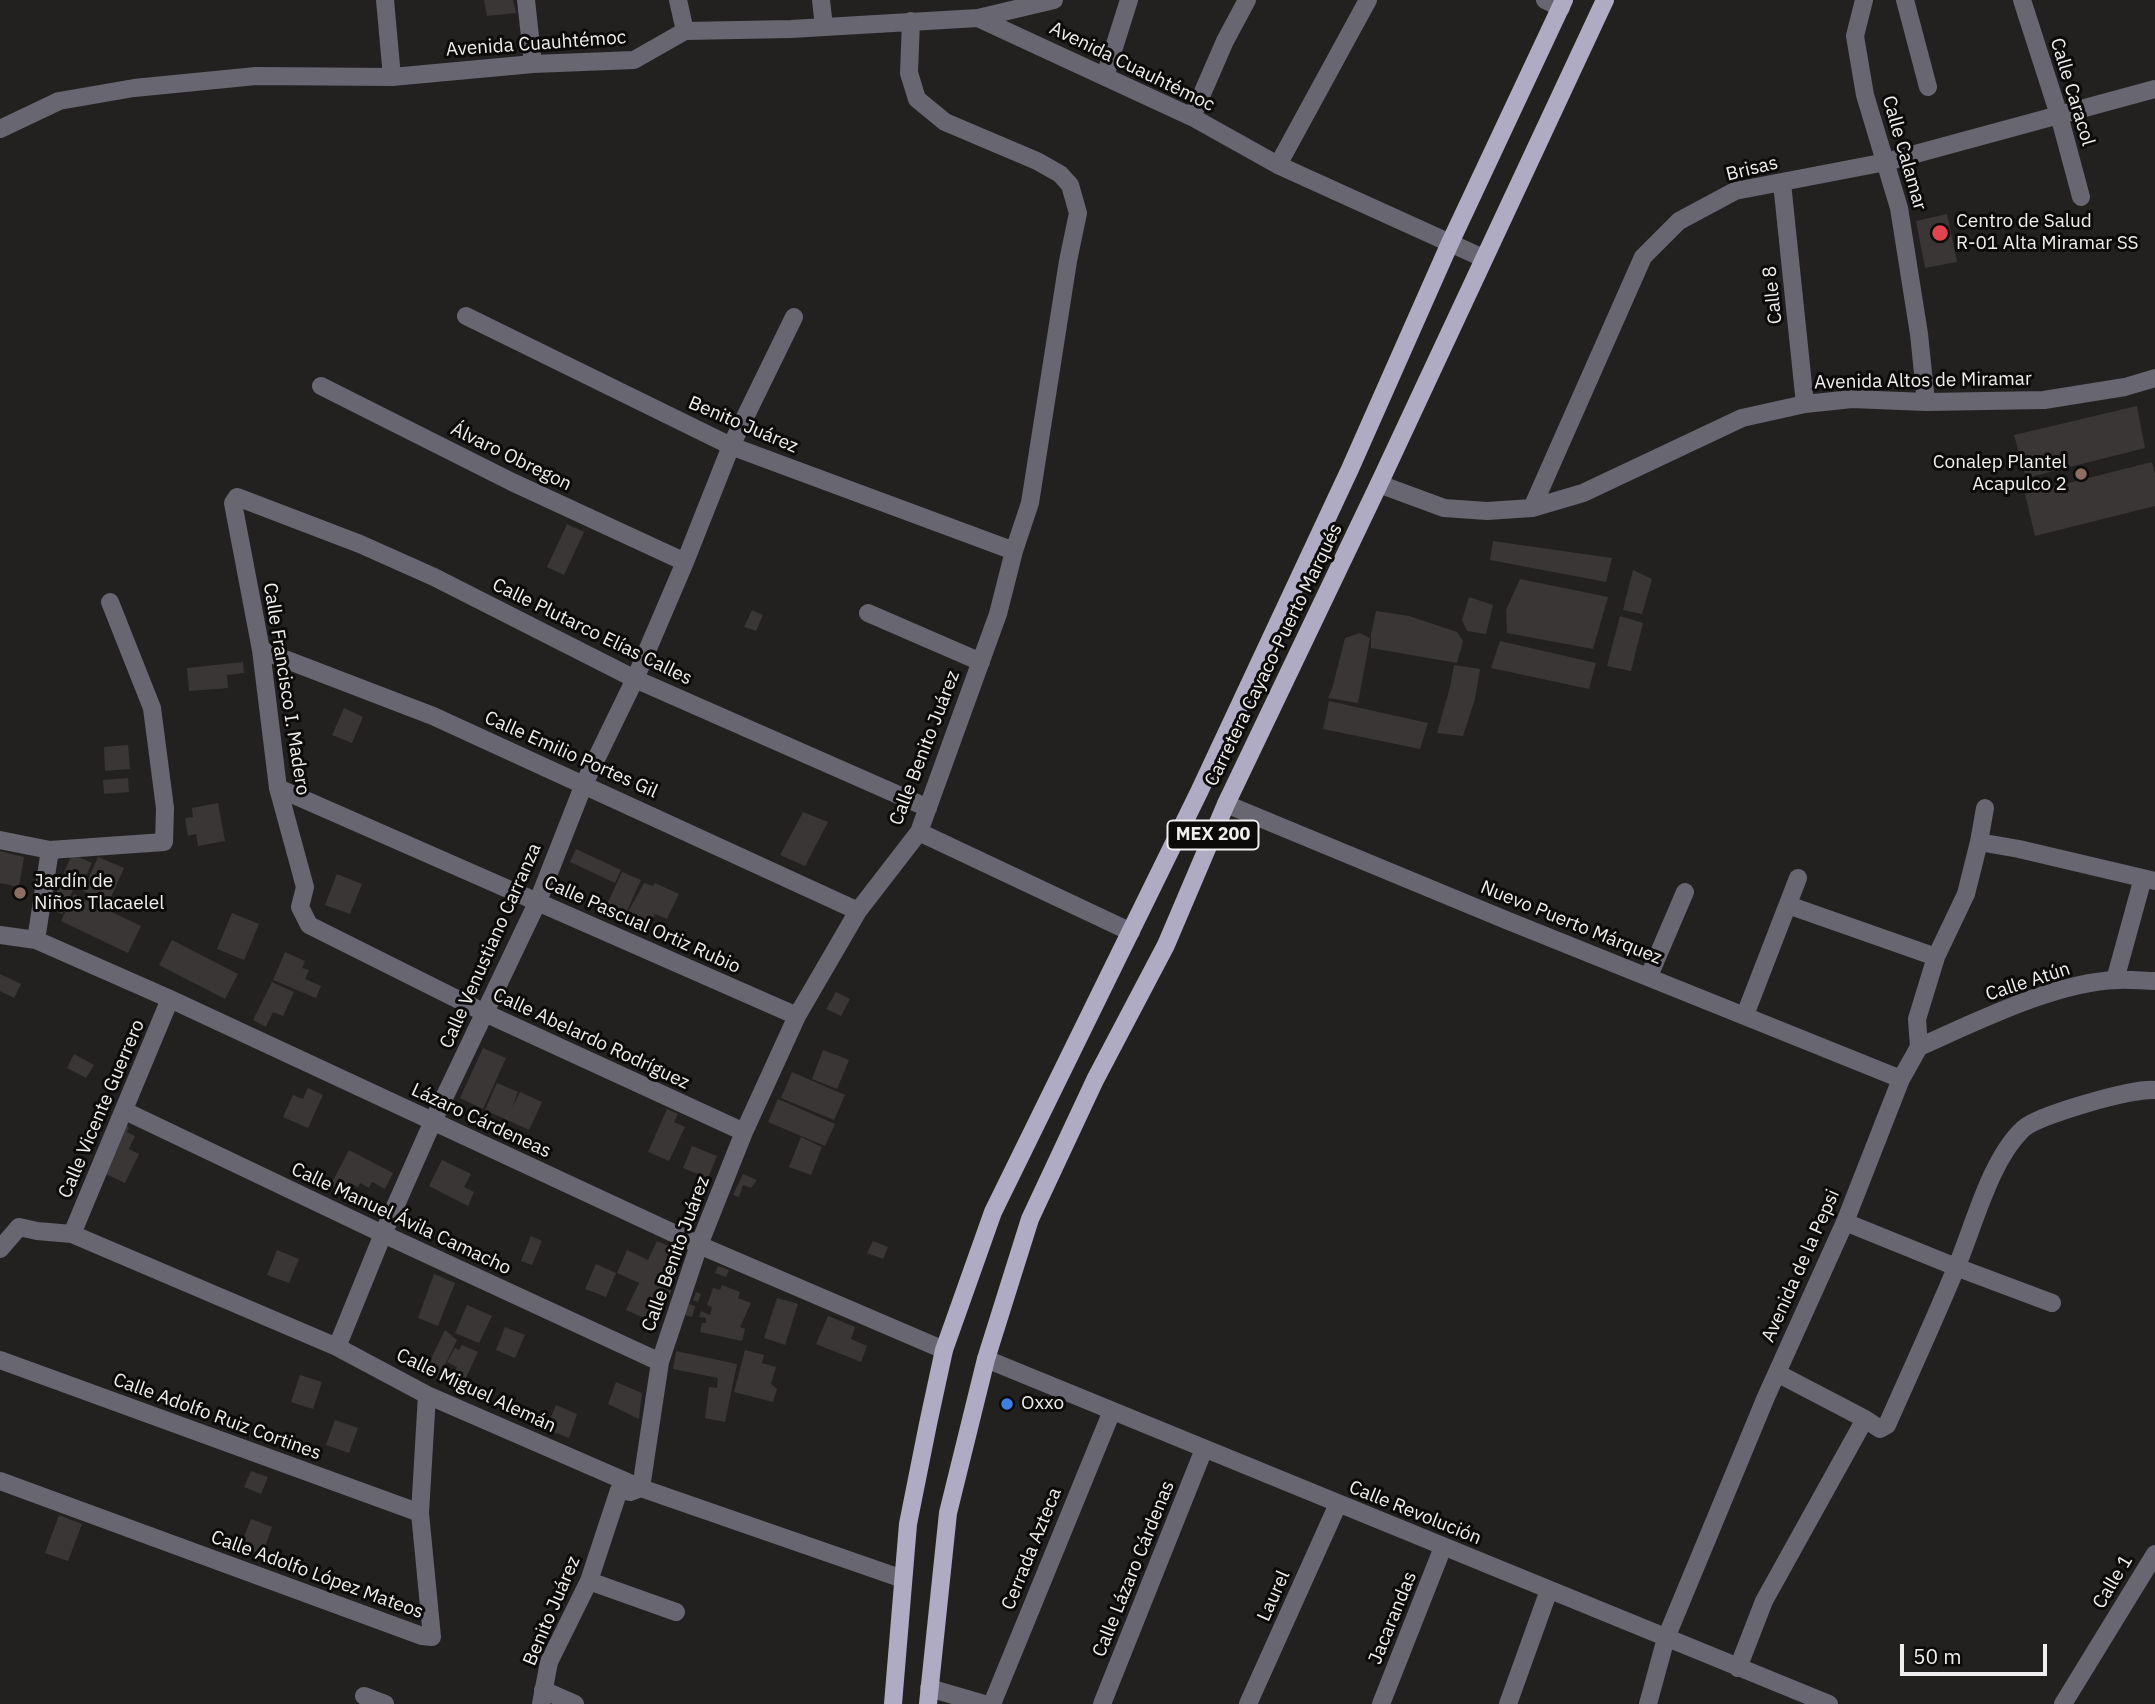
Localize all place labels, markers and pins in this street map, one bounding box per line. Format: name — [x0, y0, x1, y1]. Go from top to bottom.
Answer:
place label: Centro de Salud R-01 Alta Miramar SS — [1956, 211, 2139, 255]
marker: Centro de Salud R-01 Alta Miramar SS — [1930, 223, 1950, 243]
place label: Conalep Plantel Acapulco 2 — [1933, 452, 2067, 496]
marker: Conalep Plantel Acapulco 2 — [2073, 466, 2089, 482]
place label: Jardín de Niños Tlacaelel — [34, 871, 164, 915]
marker: Jardín de Niños Tlacaelel — [12, 885, 28, 901]
place label: Oxxo — [1021, 1393, 1064, 1415]
marker: Oxxo — [999, 1396, 1015, 1412]

